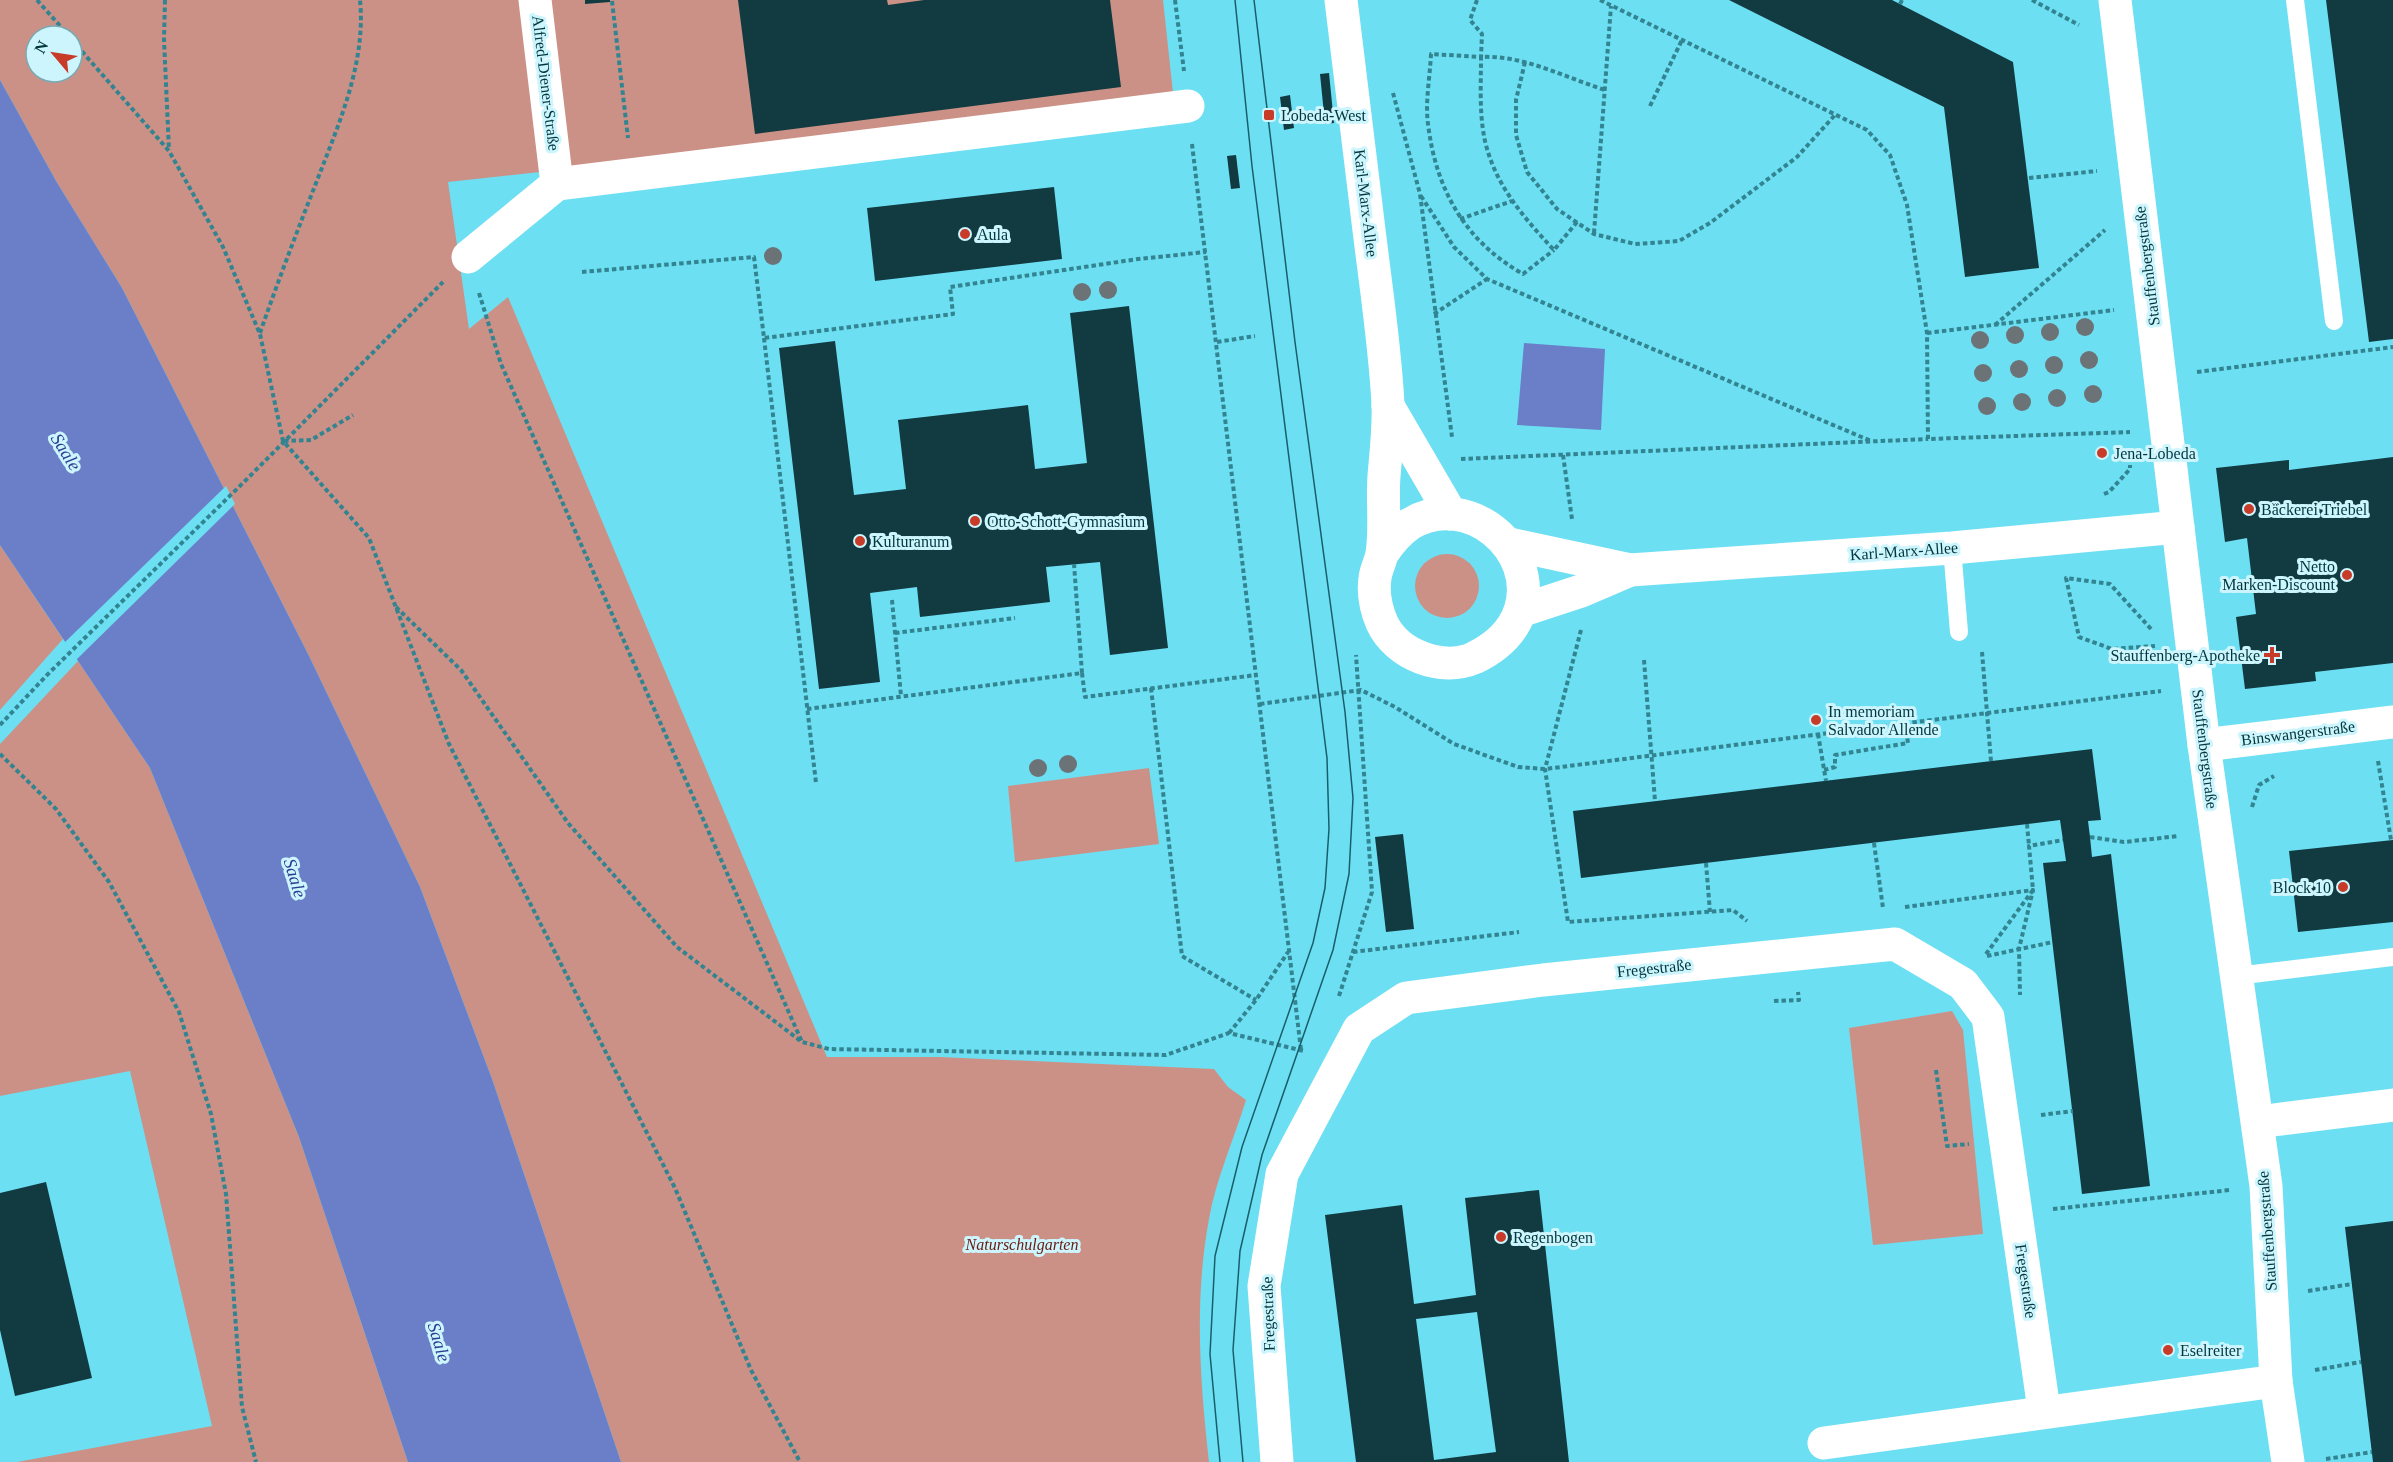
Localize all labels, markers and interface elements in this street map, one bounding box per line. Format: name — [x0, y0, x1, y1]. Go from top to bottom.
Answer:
street label: Alfred-Diener-Straße — [529, 14, 563, 152]
north arrow — [24, 24, 84, 84]
text: N — [31, 37, 52, 56]
place label: Lobeda-West — [1281, 107, 1366, 124]
marker: Lobeda-West — [1262, 108, 1276, 122]
street label: Karl-Marx-Allee — [1351, 148, 1381, 258]
street label: Stauffenbergstraße — [2131, 205, 2164, 327]
place label: Aula — [977, 226, 1008, 243]
marker: Aula — [958, 227, 972, 241]
water label: Saale — [47, 430, 85, 474]
place label: Jena-Lobeda — [2114, 445, 2196, 462]
marker: Jena-Lobeda — [2095, 446, 2109, 460]
place label: Bäckerei Triebel — [2261, 501, 2368, 518]
marker: Bäckerei Triebel — [2242, 502, 2256, 516]
place label: Otto-Schott-Gymnasium — [987, 513, 1146, 531]
marker: Otto-Schott-Gymnasium — [968, 514, 982, 528]
place label: Kulturanum — [872, 533, 950, 550]
marker: Kulturanum — [853, 534, 867, 548]
street label: Karl-Marx-Allee — [1849, 539, 1959, 563]
place label: Netto Marken-Discount — [2222, 558, 2336, 593]
marker: Netto Marken-Discount — [2340, 568, 2354, 582]
place label: Stauffenberg-Apotheke — [2110, 647, 2260, 665]
marker: Stauffenberg-Apotheke — [2265, 648, 2279, 662]
street label: Stauffenbergstraße — [2188, 688, 2221, 810]
place label: In memoriam Salvador Allende — [1828, 703, 1939, 738]
marker: In memoriam Salvador Allende — [1809, 713, 1823, 727]
street label: Binswangerstraße — [2240, 718, 2356, 749]
water label: Saale — [280, 856, 310, 900]
place label: Block 10 — [2273, 879, 2331, 896]
marker: Block 10 — [2336, 880, 2350, 894]
street label: Fregestraße — [1616, 956, 1692, 981]
street label: Stauffenbergstraße — [2254, 1170, 2281, 1292]
place label: Regenbogen — [1513, 1229, 1593, 1247]
marker: Regenbogen — [1494, 1230, 1508, 1244]
park label: Naturschulgarten — [965, 1236, 1078, 1254]
street label: Fregestraße — [2011, 1243, 2040, 1319]
street label: Fregestraße — [1258, 1276, 1279, 1352]
water label: Saale — [424, 1320, 454, 1364]
place label: Eselreiter — [2180, 1342, 2242, 1359]
marker: Eselreiter — [2161, 1343, 2175, 1357]

